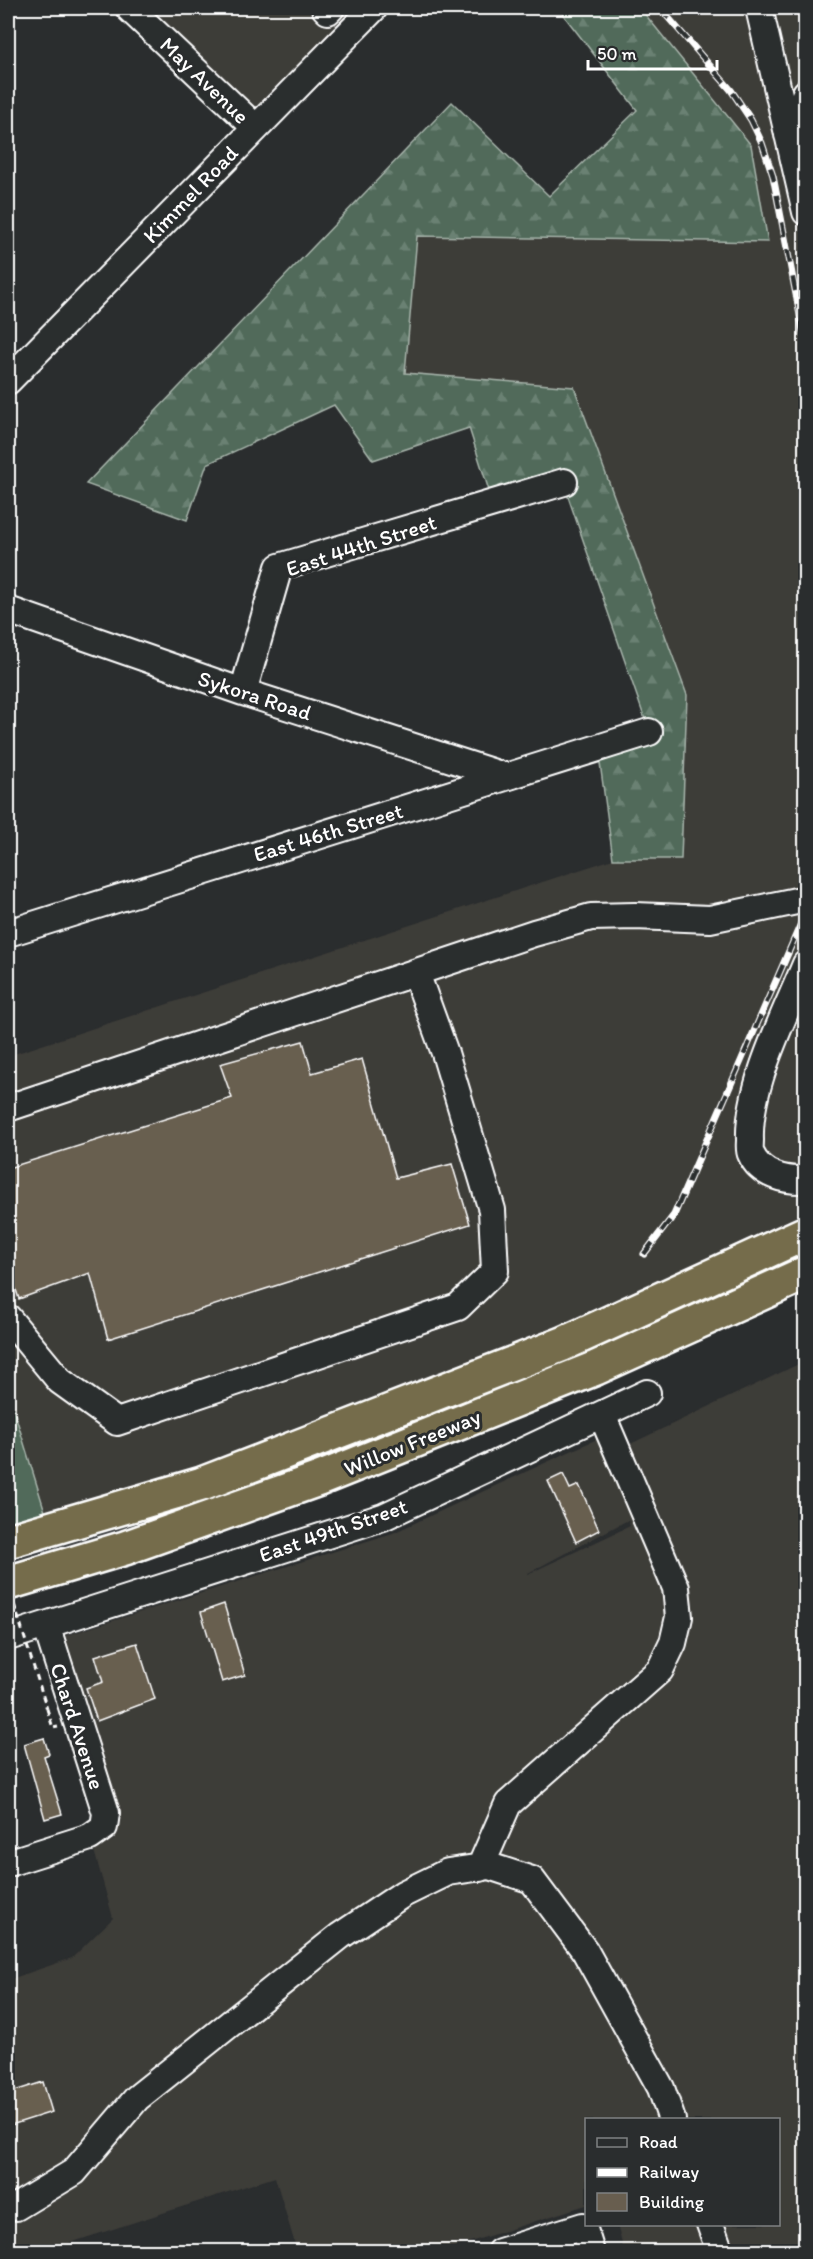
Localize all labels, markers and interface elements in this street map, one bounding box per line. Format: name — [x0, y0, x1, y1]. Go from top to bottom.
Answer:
street label: May Avenue — [154, 31, 255, 130]
scale bar — [588, 33, 717, 71]
text: 50 m — [597, 43, 637, 65]
street label: Kimmel Road — [137, 140, 244, 249]
street label: East 44th Street — [283, 508, 440, 583]
street label: Sykora Road — [195, 664, 315, 726]
street label: East 46th Street — [250, 797, 406, 868]
street label: Willow Freeway — [340, 1403, 485, 1482]
street label: East 49th Street — [256, 1492, 411, 1568]
street label: Chard Avenue — [44, 1659, 111, 1793]
legend — [585, 2118, 780, 2226]
text: Road — [639, 2131, 678, 2153]
text: Railway — [639, 2161, 700, 2183]
text: Building — [639, 2191, 705, 2213]

